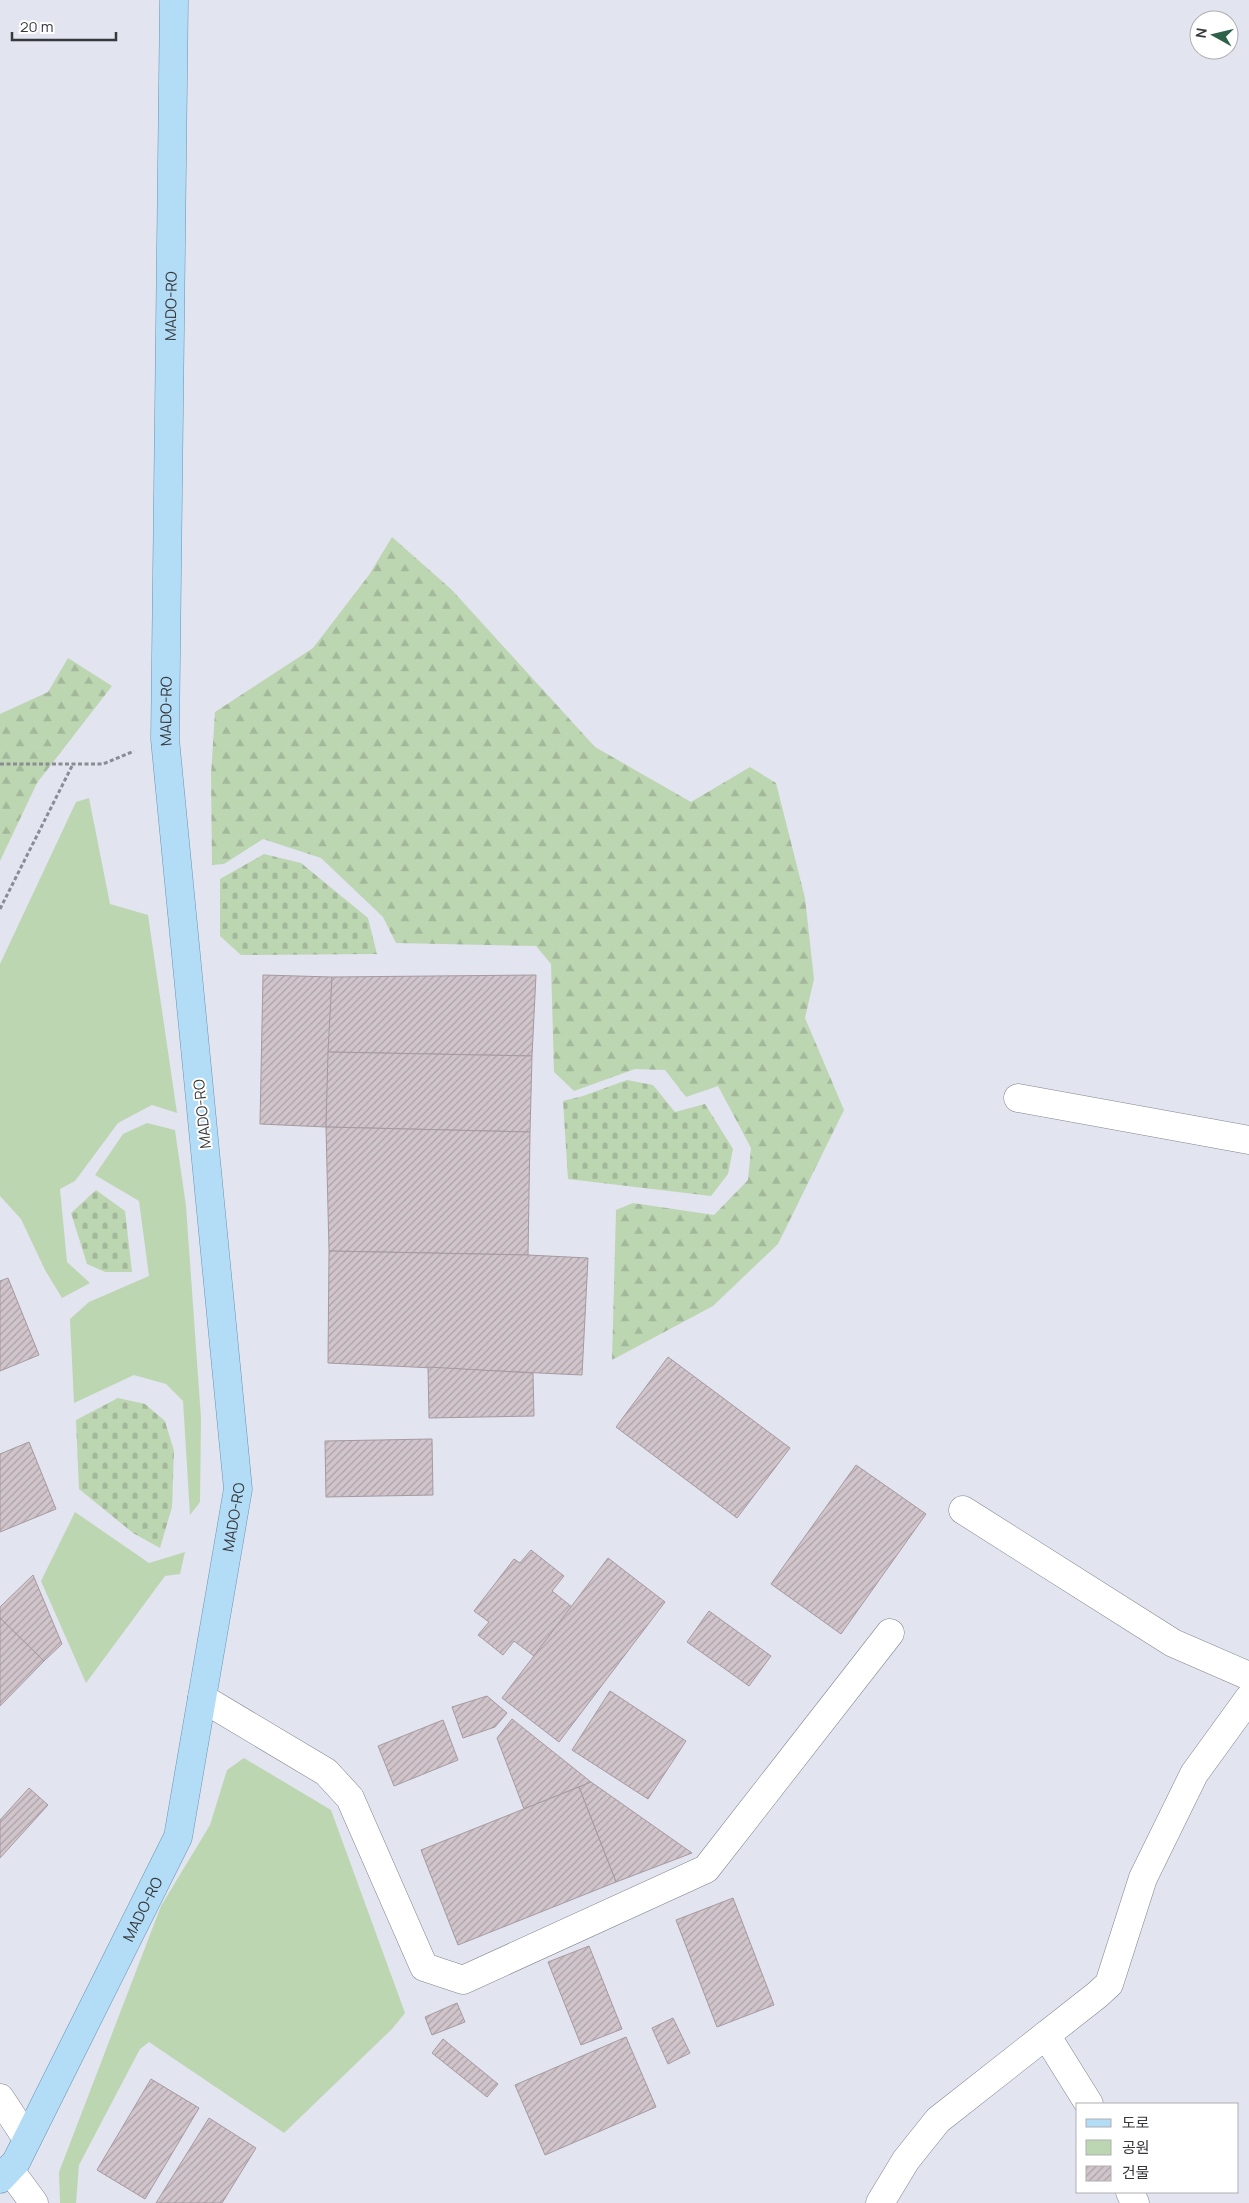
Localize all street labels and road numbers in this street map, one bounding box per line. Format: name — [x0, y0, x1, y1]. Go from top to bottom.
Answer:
street label: MADO-RO — [159, 271, 181, 341]
street label: MADO-RO — [154, 676, 176, 747]
street label: MADO-RO — [188, 1078, 216, 1150]
street label: MADO-RO — [217, 1482, 249, 1553]
street label: MADO-RO — [117, 1873, 167, 1945]

